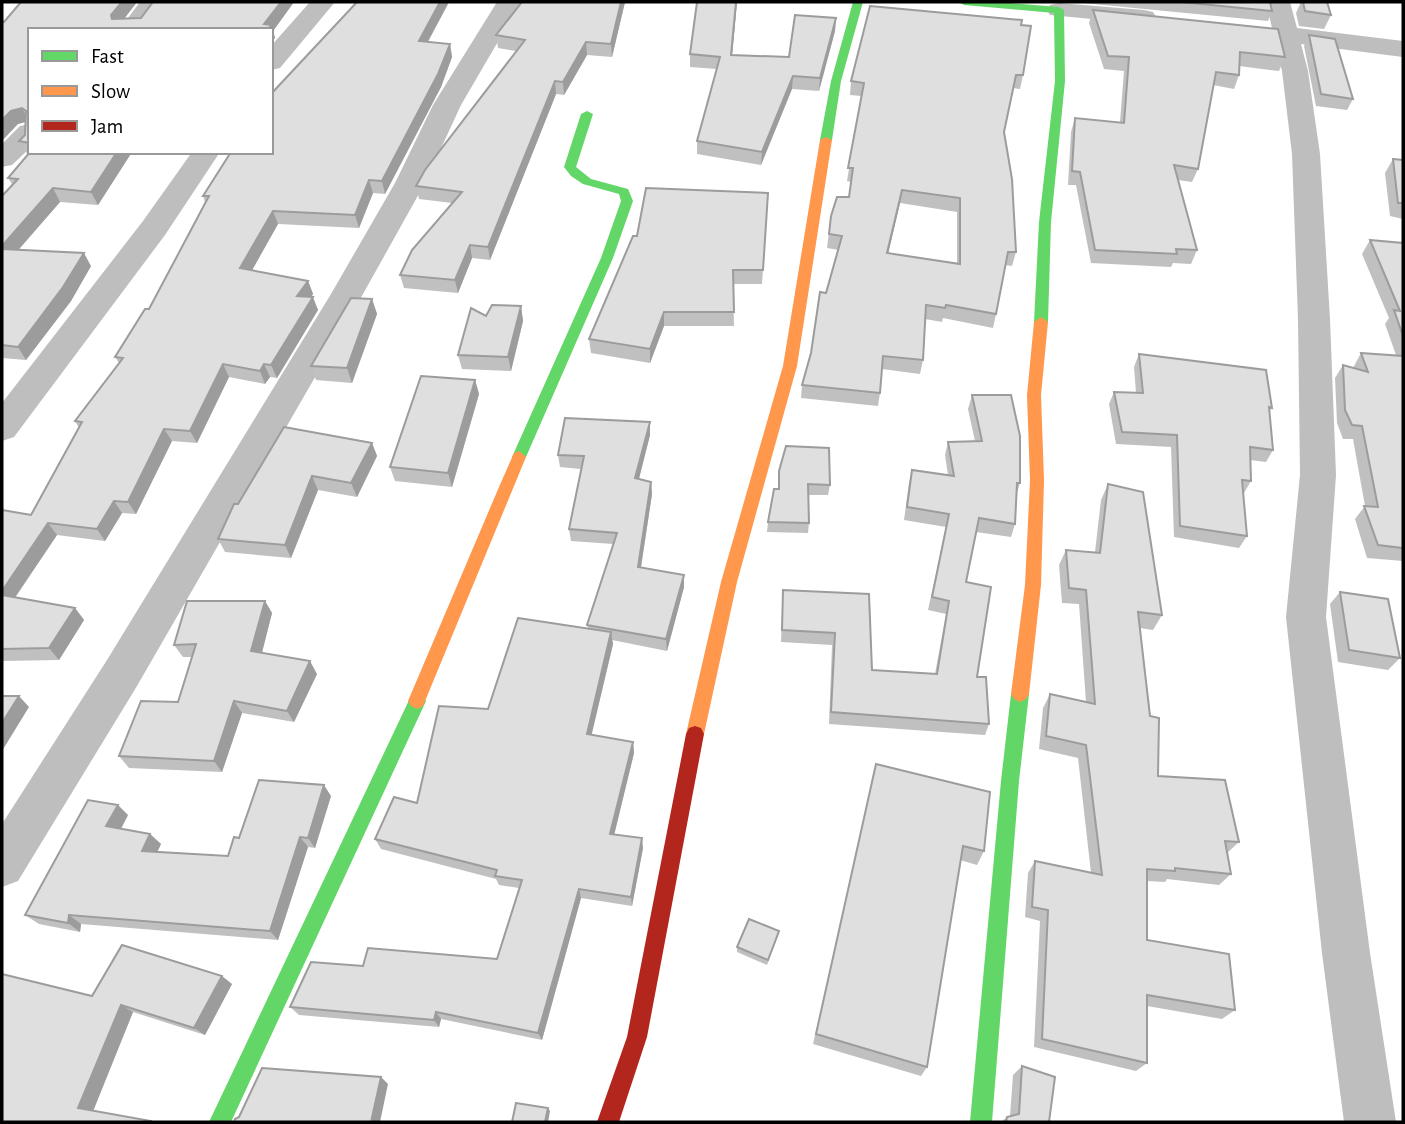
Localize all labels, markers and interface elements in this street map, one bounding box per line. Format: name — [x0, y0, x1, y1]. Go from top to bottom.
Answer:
legend — [28, 28, 273, 154]
text: Fast — [91, 46, 124, 67]
text: Slow — [91, 81, 130, 102]
text: Jam — [91, 116, 123, 137]

